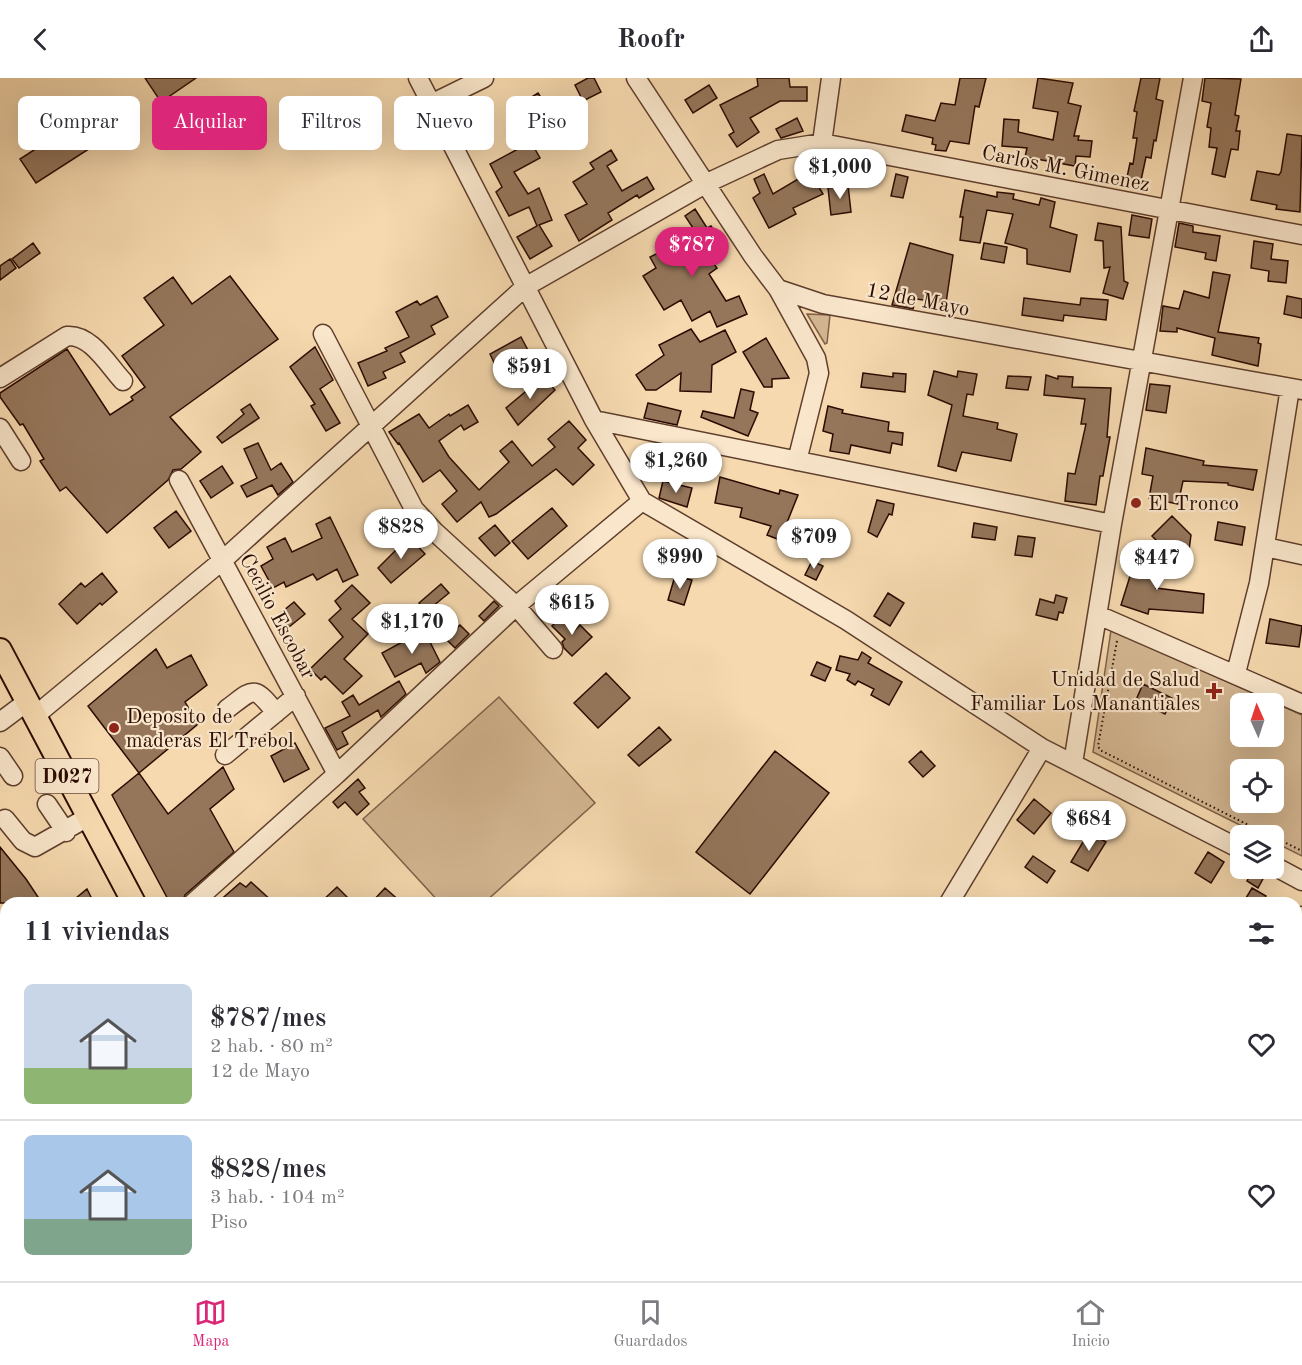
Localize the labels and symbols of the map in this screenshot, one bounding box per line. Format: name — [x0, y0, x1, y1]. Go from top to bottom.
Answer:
street label: Carlos M. Gimenez — [980, 143, 1152, 196]
pin: $1,000 — [791, 149, 889, 200]
pin: $787 — [656, 227, 728, 278]
street label: 12 de Mayo — [864, 280, 971, 321]
pin: $591 — [494, 349, 566, 400]
pin: $1,260 — [627, 443, 725, 494]
place label: El Tronco — [1148, 494, 1239, 515]
marker: El Tronco — [1129, 496, 1143, 510]
pin: $828 — [365, 509, 437, 560]
pin: $709 — [778, 519, 850, 570]
pin: $990 — [644, 539, 716, 590]
pin: $447 — [1121, 540, 1193, 591]
street label: Cecilio Escobar — [235, 550, 319, 683]
pin: $615 — [536, 585, 608, 636]
pin: $1,170 — [363, 604, 461, 655]
place label: Unidad de Salud Familiar Los Manantiales — [970, 670, 1200, 715]
marker: Unidad de Salud Familiar Los Manantiales — [1205, 682, 1223, 700]
north arrow — [1230, 693, 1284, 747]
place label: Deposito de maderas El Trebol — [126, 707, 294, 752]
marker: Deposito de maderas El Trebol — [107, 721, 121, 735]
road number: D027 — [36, 759, 98, 793]
pin: $684 — [1053, 801, 1125, 852]

